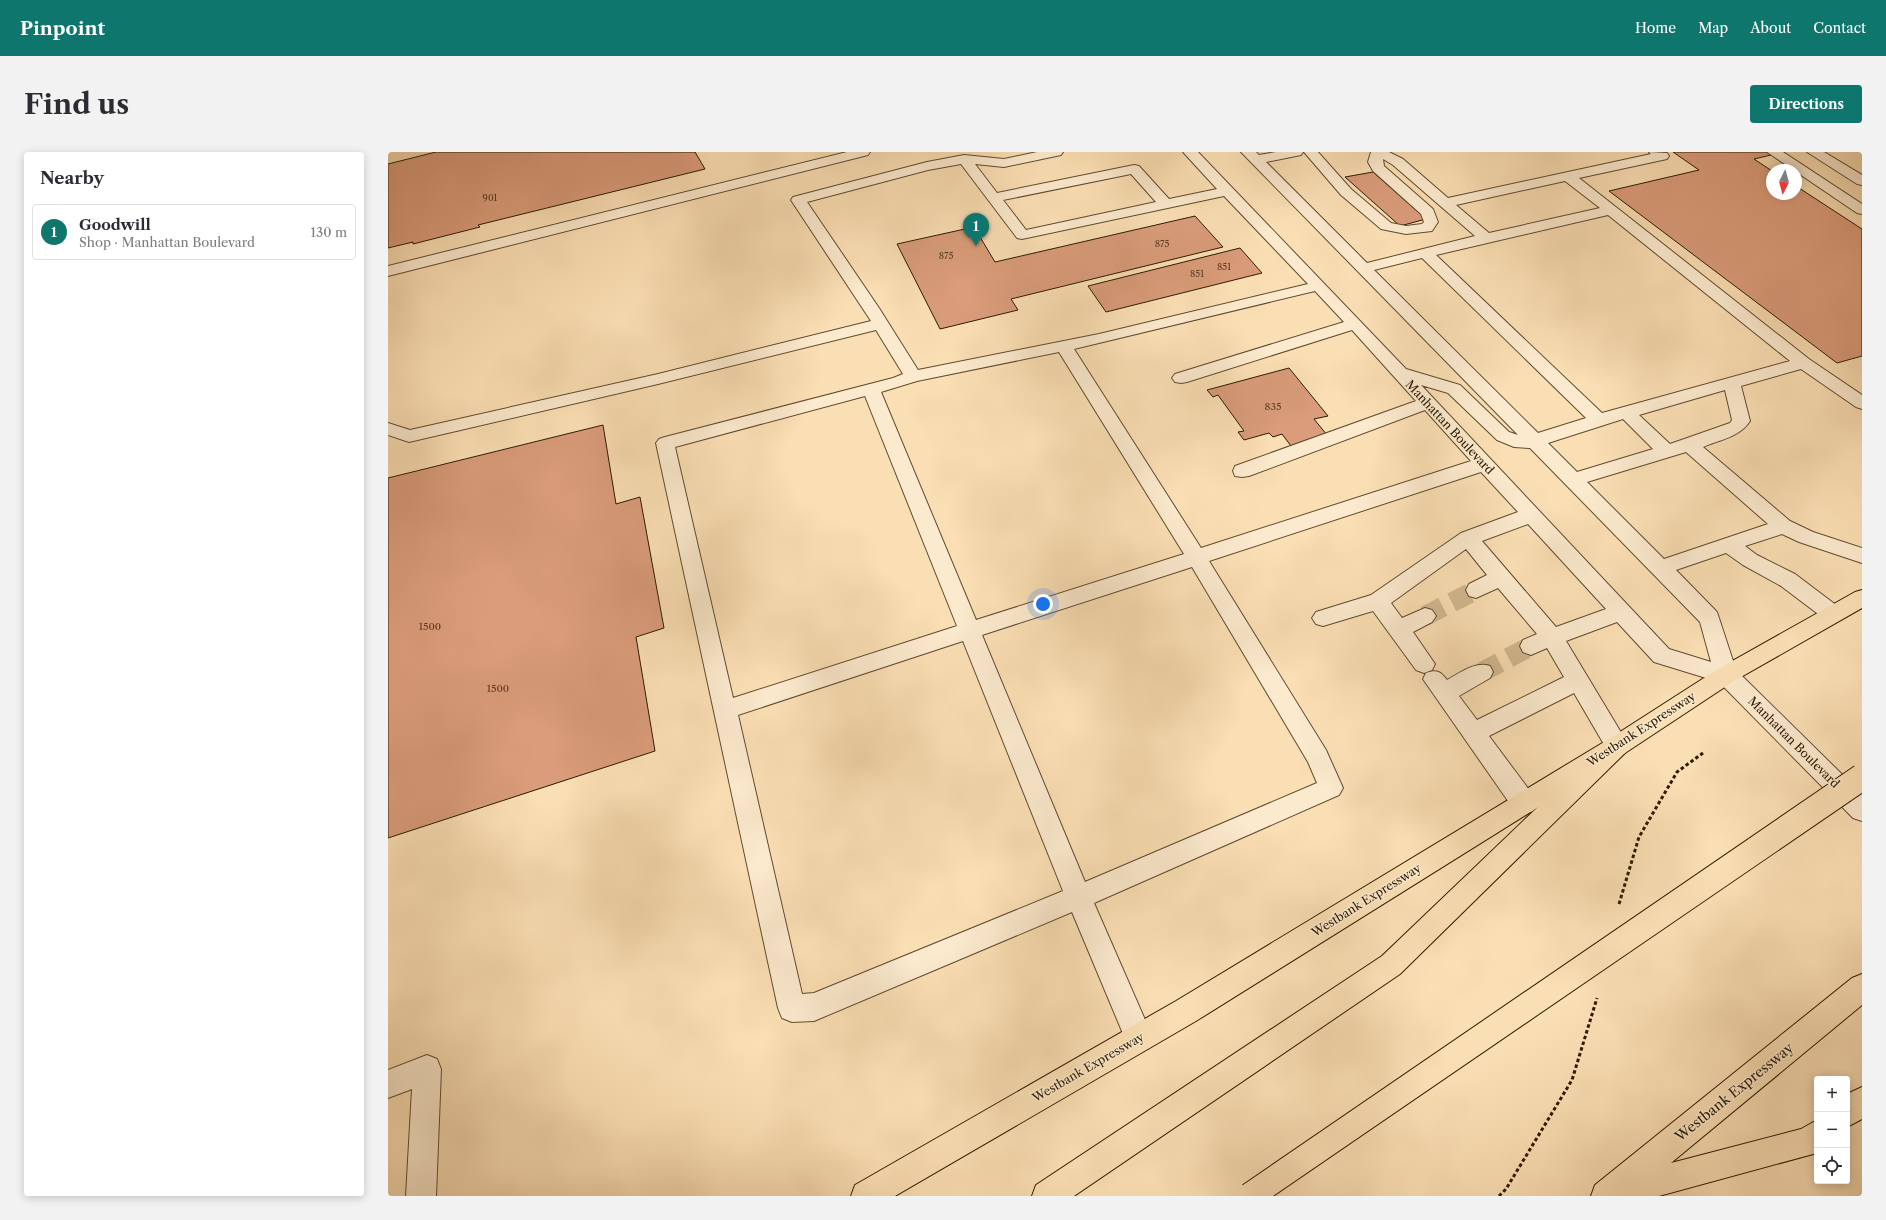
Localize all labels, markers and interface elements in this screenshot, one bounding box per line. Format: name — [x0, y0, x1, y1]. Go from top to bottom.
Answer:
text: Pinpoint — [20, 17, 105, 40]
text: Home — [1635, 19, 1676, 37]
text: Map — [1698, 19, 1728, 37]
text: About — [1750, 19, 1791, 37]
text: Contact — [1813, 19, 1866, 37]
button: Directions — [1750, 85, 1862, 123]
text: Find us — [24, 87, 129, 121]
north arrow — [1766, 164, 1802, 200]
text: Nearby — [40, 168, 104, 188]
house number: 901 — [483, 192, 498, 203]
pin: 1 — [963, 213, 989, 246]
text: Goodwill — [79, 215, 151, 234]
text: 1 — [51, 224, 57, 240]
text: 130 m — [311, 224, 347, 240]
text: Shop · Manhattan Boulevard — [79, 234, 255, 250]
house number: 875 — [1155, 238, 1169, 249]
house number: 875 — [939, 250, 953, 261]
house number: 851 — [1217, 261, 1231, 272]
house number: 851 — [1190, 268, 1204, 279]
street label: Manhattan Boulevard — [1403, 377, 1498, 478]
house number: 835 — [1265, 400, 1281, 413]
your location — [1033, 594, 1053, 614]
house number: 1500 — [419, 620, 441, 633]
house number: 1500 — [487, 682, 509, 695]
street label: Westbank Expressway — [1583, 688, 1698, 770]
street label: Manhattan Boulevard — [1745, 693, 1843, 791]
street label: Westbank Expressway — [1308, 860, 1424, 940]
street label: Westbank Expressway — [1029, 1029, 1147, 1106]
street label: Westbank Expressway — [1670, 1039, 1797, 1146]
map controls — [1814, 1076, 1850, 1184]
button: + — [1814, 1076, 1850, 1112]
button: − — [1814, 1112, 1850, 1148]
button: locate — [1814, 1148, 1850, 1184]

